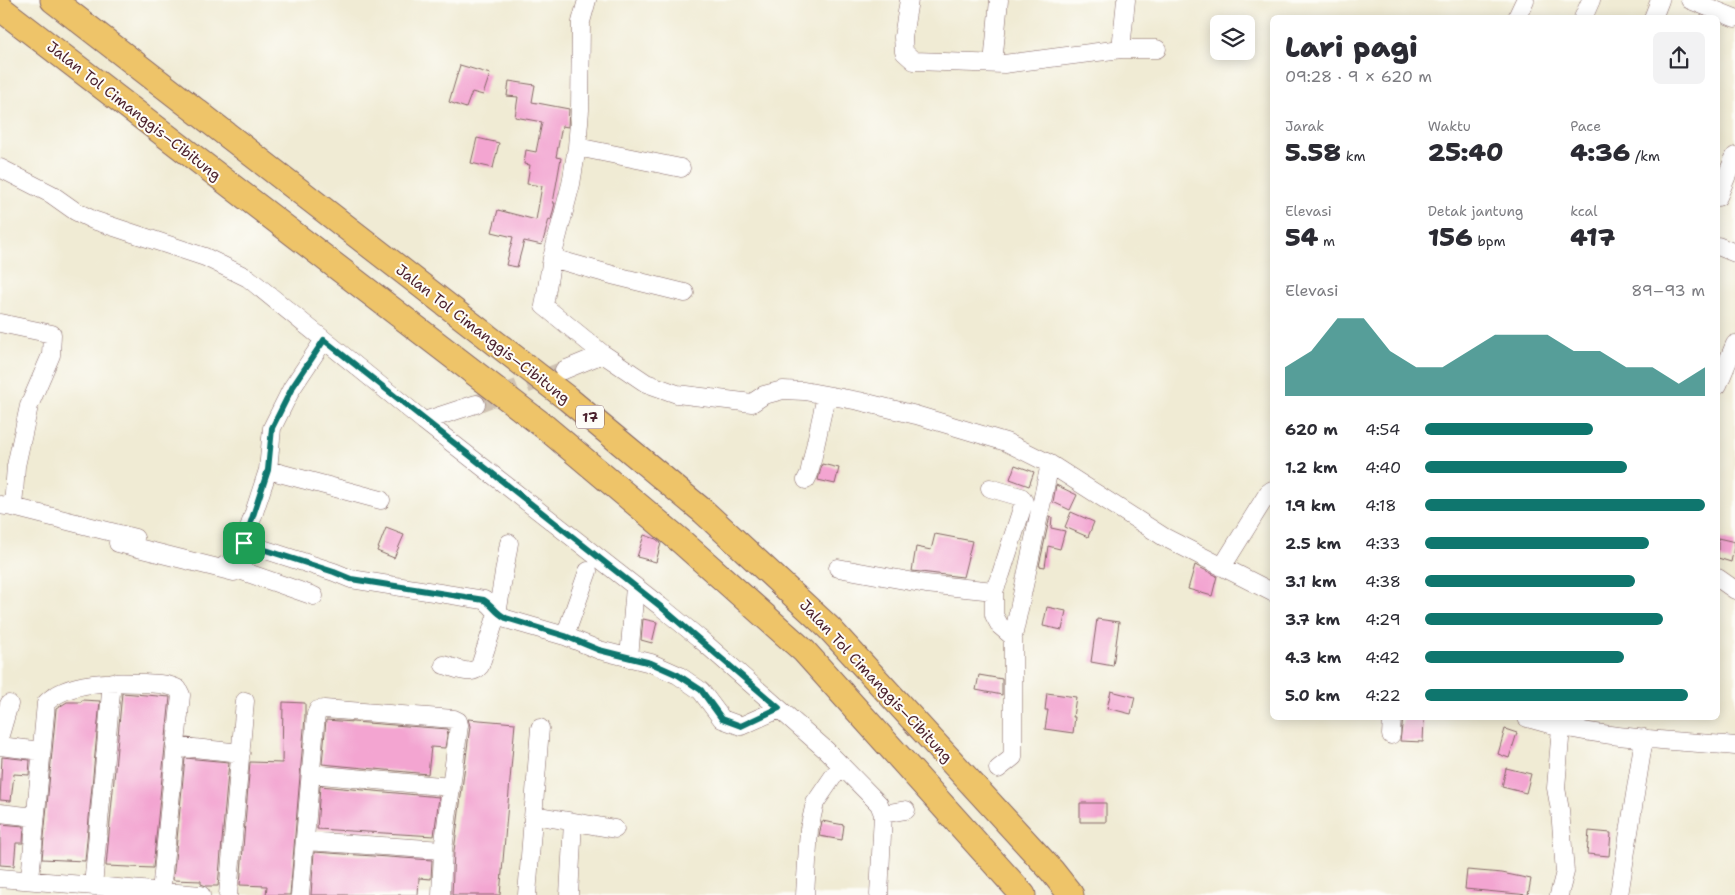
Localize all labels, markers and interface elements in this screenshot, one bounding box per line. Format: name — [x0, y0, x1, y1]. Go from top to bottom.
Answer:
map controls — [1210, 15, 1255, 60]
button: layers — [1210, 15, 1255, 60]
text: Lari pagi — [1285, 28, 1418, 66]
button: share — [1653, 32, 1705, 84]
street label: Jalan Tol Cimanggis–Cibitung — [43, 37, 225, 185]
text: 09:28 · 9 × 620 m — [1285, 66, 1432, 87]
text: Jarak — [1285, 117, 1324, 135]
text: Waktu — [1428, 117, 1471, 135]
text: Pace — [1570, 117, 1601, 135]
text: 5.58 — [1285, 135, 1341, 169]
text: 25:40 — [1428, 135, 1503, 169]
text: 4:36 — [1570, 135, 1630, 169]
text: km — [1341, 147, 1366, 165]
text: /km — [1630, 147, 1660, 165]
text: Elevasi — [1285, 202, 1332, 220]
text: Detak jantung — [1428, 202, 1523, 220]
text: kcal — [1570, 202, 1598, 220]
text: 54 — [1285, 220, 1318, 254]
text: 156 — [1428, 220, 1473, 254]
text: 417 — [1570, 220, 1615, 254]
text: m — [1318, 232, 1335, 250]
text: bpm — [1473, 232, 1506, 250]
street label: Jalan Tol Cimanggis–Cibitung — [392, 260, 574, 408]
text: Elevasi — [1285, 280, 1339, 301]
text: 89–93 m — [1631, 280, 1705, 301]
road number: 17 — [576, 406, 604, 428]
text: 620 m — [1285, 419, 1338, 440]
text: 4:54 — [1365, 419, 1400, 440]
text: 1.2 km — [1285, 457, 1338, 478]
text: 4:40 — [1365, 457, 1401, 478]
text: 1.9 km — [1285, 495, 1336, 516]
text: 4:18 — [1365, 495, 1396, 516]
pin — [223, 522, 265, 564]
icon: arrive — [230, 529, 258, 557]
text: 2.5 km — [1285, 533, 1341, 554]
text: 4:33 — [1365, 533, 1401, 554]
text: 3.1 km — [1285, 571, 1336, 592]
text: 4:38 — [1365, 571, 1401, 592]
street label: Jalan Tol Cimanggis–Cibitung — [795, 595, 957, 767]
text: 3.7 km — [1285, 609, 1340, 630]
text: 4:29 — [1365, 609, 1401, 630]
text: 4.3 km — [1285, 647, 1341, 668]
text: 4:42 — [1365, 647, 1400, 668]
text: 5.0 km — [1285, 685, 1340, 706]
text: 4:22 — [1365, 685, 1401, 706]

